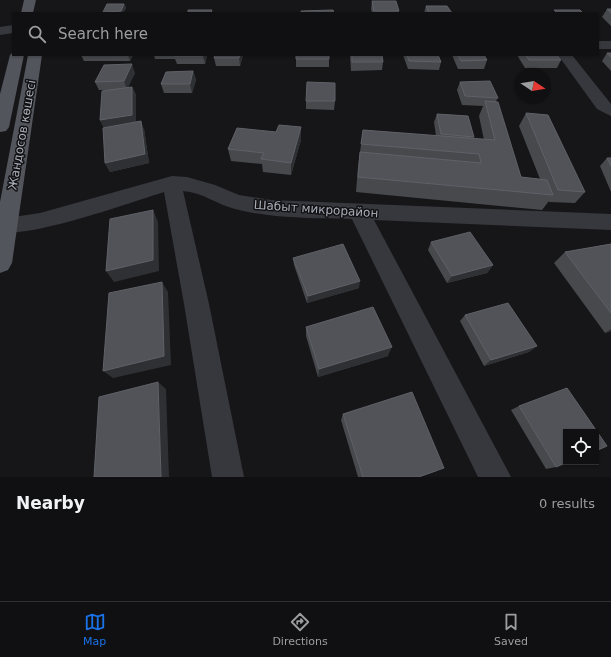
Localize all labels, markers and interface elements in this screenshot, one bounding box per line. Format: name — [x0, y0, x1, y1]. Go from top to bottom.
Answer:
search box — [12, 12, 599, 56]
icon: search — [26, 23, 48, 45]
text: Search here — [58, 25, 148, 43]
north arrow — [515, 68, 551, 104]
street label: Жандосов көшесі — [5, 79, 39, 191]
street label: Шабыт микрорайон — [253, 198, 379, 220]
map controls — [563, 429, 599, 465]
button: locate — [563, 429, 599, 465]
text: Nearby — [16, 493, 85, 513]
text: 0 results — [539, 496, 595, 511]
tab: Map — [83, 611, 106, 648]
tab: Directions — [272, 611, 328, 648]
tab: Saved — [494, 611, 528, 648]

